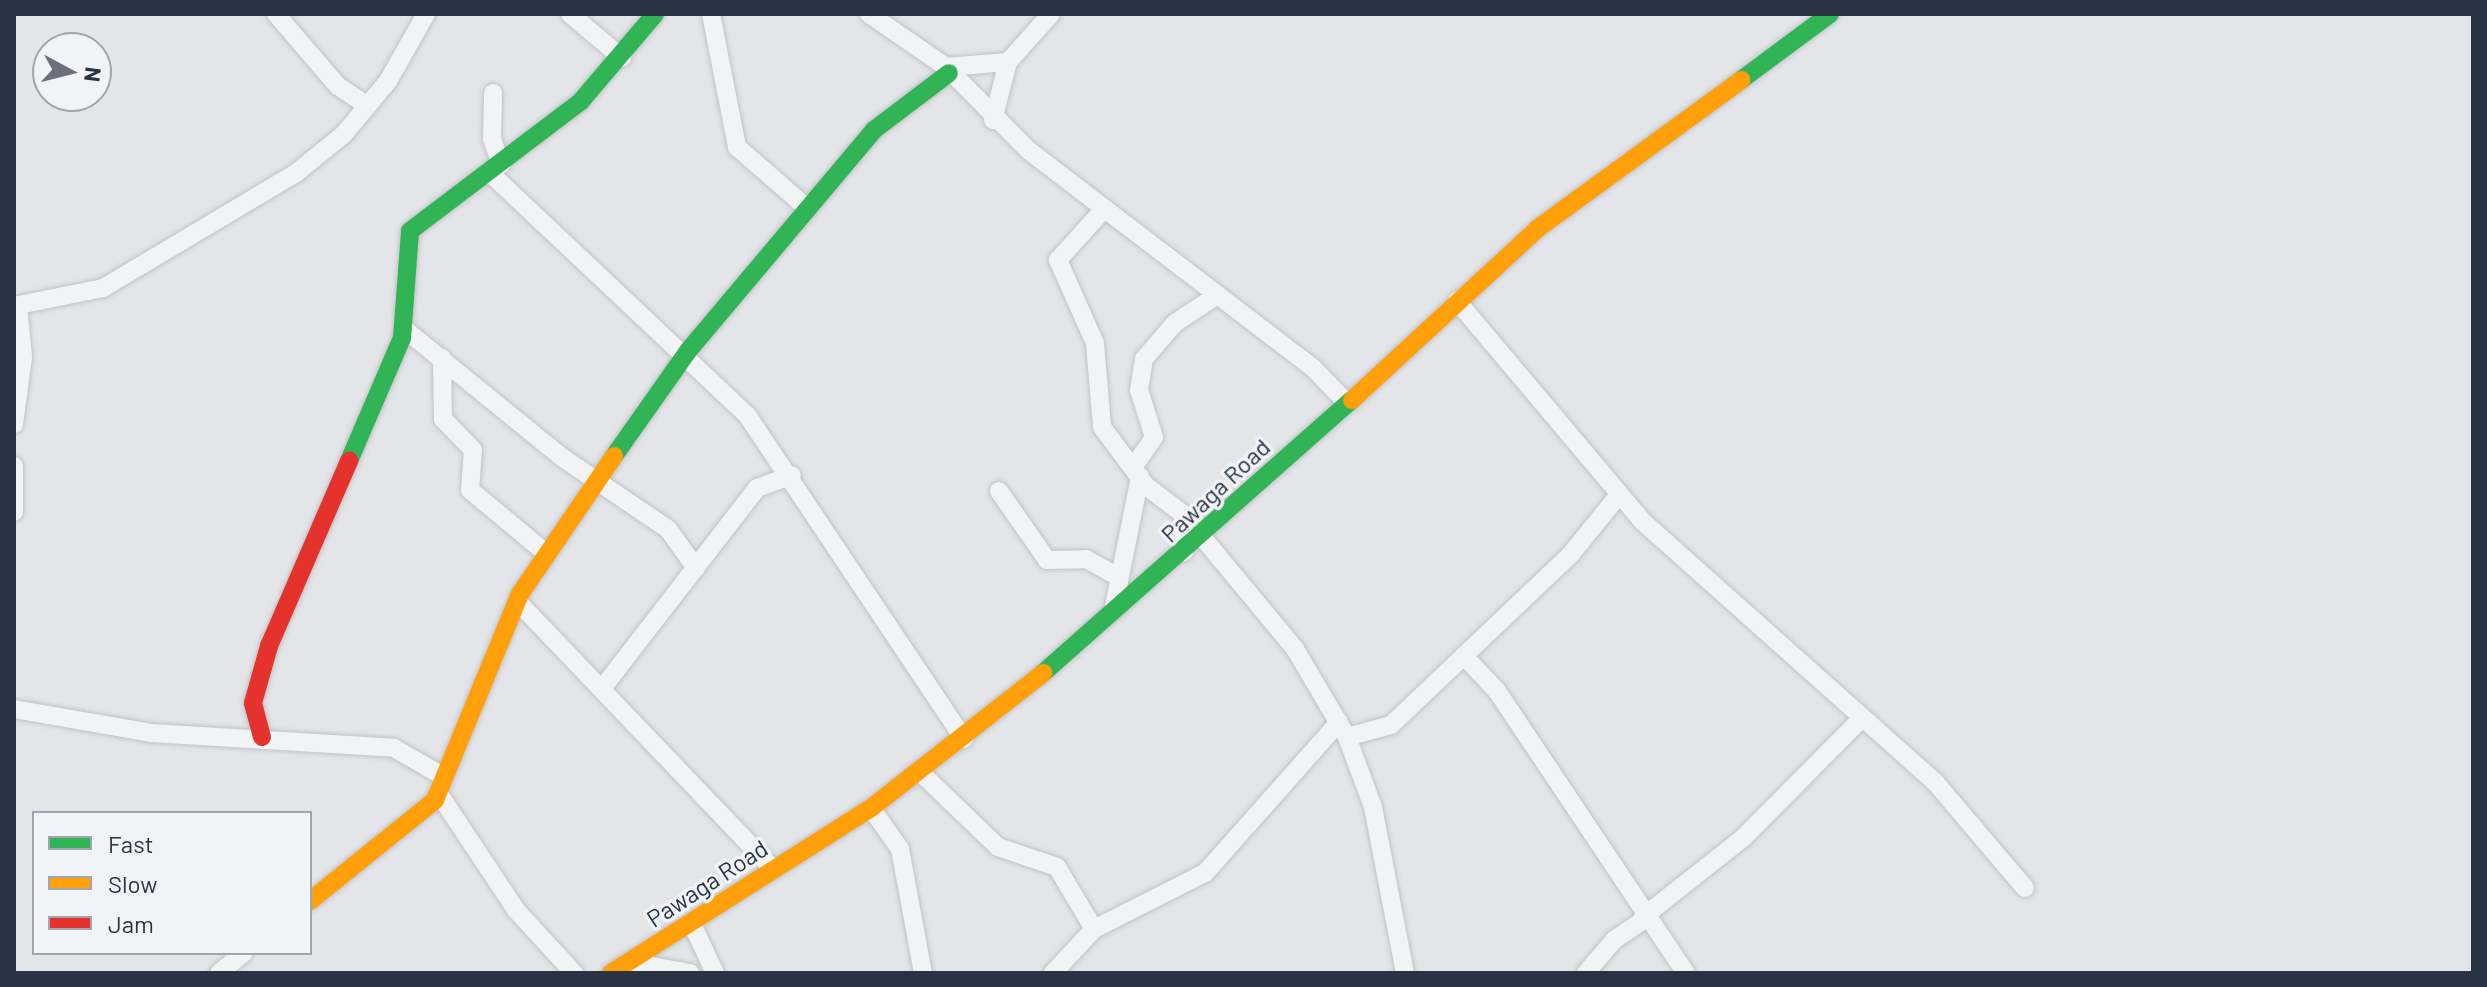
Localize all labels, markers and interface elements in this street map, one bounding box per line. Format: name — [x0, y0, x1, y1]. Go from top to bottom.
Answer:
north arrow — [32, 32, 112, 112]
text: N — [80, 66, 108, 84]
street label: Pawaga Road — [1155, 432, 1275, 548]
legend — [32, 811, 312, 955]
text: Fast — [108, 829, 153, 858]
street label: Pawaga Road — [641, 833, 773, 933]
text: Slow — [108, 869, 157, 898]
text: Jam — [108, 909, 154, 938]

